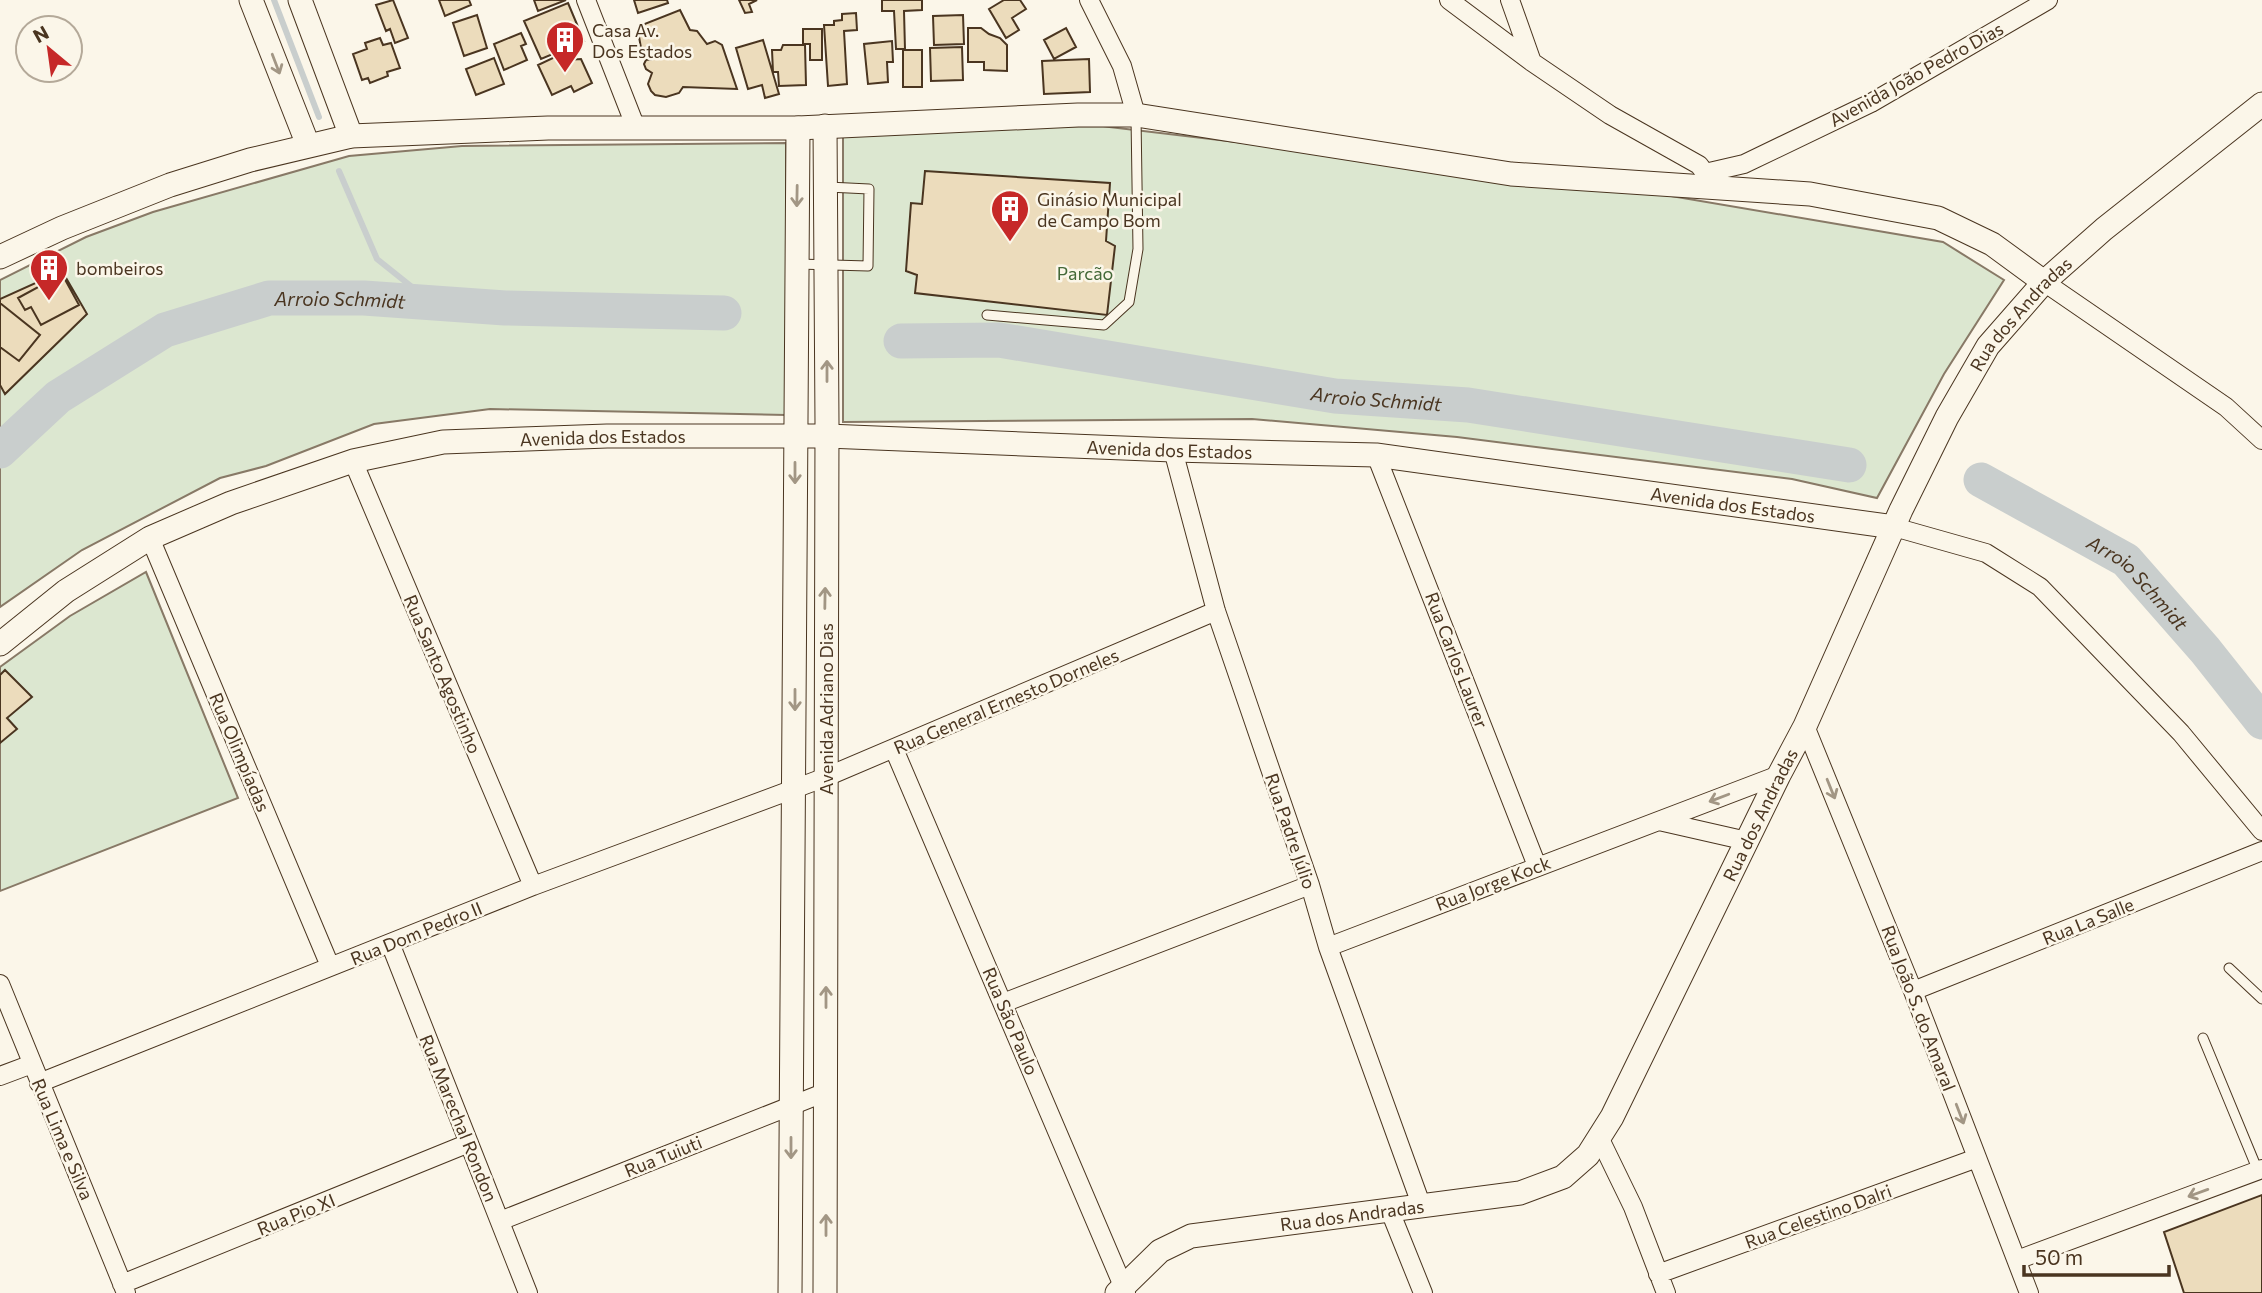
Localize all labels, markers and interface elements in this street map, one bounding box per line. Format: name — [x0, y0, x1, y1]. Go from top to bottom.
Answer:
north arrow — [14, 14, 84, 84]
street label: Avenida João Pedro Dias — [1825, 17, 2007, 131]
building icon: Casa Av. Dos Estados — [544, 19, 586, 74]
place label: Casa Av. Dos Estados — [592, 19, 692, 62]
text: N — [29, 20, 52, 47]
one-way arrow — [271, 52, 283, 74]
one-way arrow — [790, 184, 804, 207]
building icon: Ginásio Municipal de Campo Bom — [989, 188, 1031, 243]
place label: Ginásio Municipal de Campo Bom — [1037, 188, 1182, 231]
building icon: bombeiros — [28, 247, 70, 302]
street label: Rua dos Andradas — [1965, 252, 2076, 375]
place label: bombeiros — [76, 257, 164, 279]
park label: Parcão — [1057, 262, 1113, 284]
water label: Arroio Schmidt — [273, 287, 407, 312]
one-way arrow — [820, 360, 834, 383]
water label: Arroio Schmidt — [1308, 381, 1444, 415]
street label: Avenida dos Estados — [519, 425, 686, 450]
street label: Avenida dos Estados — [1086, 436, 1253, 463]
one-way arrow — [788, 461, 802, 484]
street label: Avenida dos Estados — [1649, 482, 1817, 527]
water label: Arroio Schmidt — [2083, 529, 2194, 635]
one-way arrow — [819, 587, 832, 610]
street label: Rua Carlos Laurer — [1421, 589, 1493, 731]
street label: Rua Santo Agostinho — [400, 591, 486, 757]
street label: Avenida Adriano Dias — [815, 623, 837, 795]
street label: Rua General Ernesto Dorneles — [890, 644, 1122, 758]
one-way arrow — [788, 688, 802, 711]
street label: Rua Olimpíadas — [205, 689, 275, 815]
street label: Rua dos Andradas — [1718, 745, 1802, 885]
street label: Rua Padre Júlio — [1261, 770, 1321, 892]
one-way arrow — [1825, 777, 1838, 799]
one-way arrow — [1708, 792, 1730, 805]
street label: Rua Jorge Kock — [1432, 851, 1554, 915]
street label: Rua La Salle — [2039, 893, 2137, 949]
street label: Rua Dom Pedro II — [347, 897, 485, 969]
street label: Rua João S. do Amaral — [1877, 922, 1961, 1094]
street label: Rua São Paulo — [978, 964, 1044, 1078]
one-way arrow — [819, 986, 833, 1009]
street label: Rua Marechal Rondon — [415, 1031, 503, 1205]
street label: Rua Lima e Silva — [28, 1075, 98, 1203]
one-way arrow — [1955, 1103, 1968, 1124]
street label: Rua Tuiuti — [621, 1131, 705, 1181]
one-way arrow — [784, 1136, 798, 1159]
street label: Rua Celestino Dalri — [1742, 1179, 1894, 1253]
street label: Rua Pio XI — [254, 1188, 338, 1240]
one-way arrow — [2188, 1188, 2210, 1201]
street label: Rua dos Andradas — [1279, 1195, 1425, 1235]
one-way arrow — [819, 1214, 833, 1237]
scale bar — [2024, 1234, 2169, 1278]
text: 50 m — [2035, 1244, 2083, 1269]

